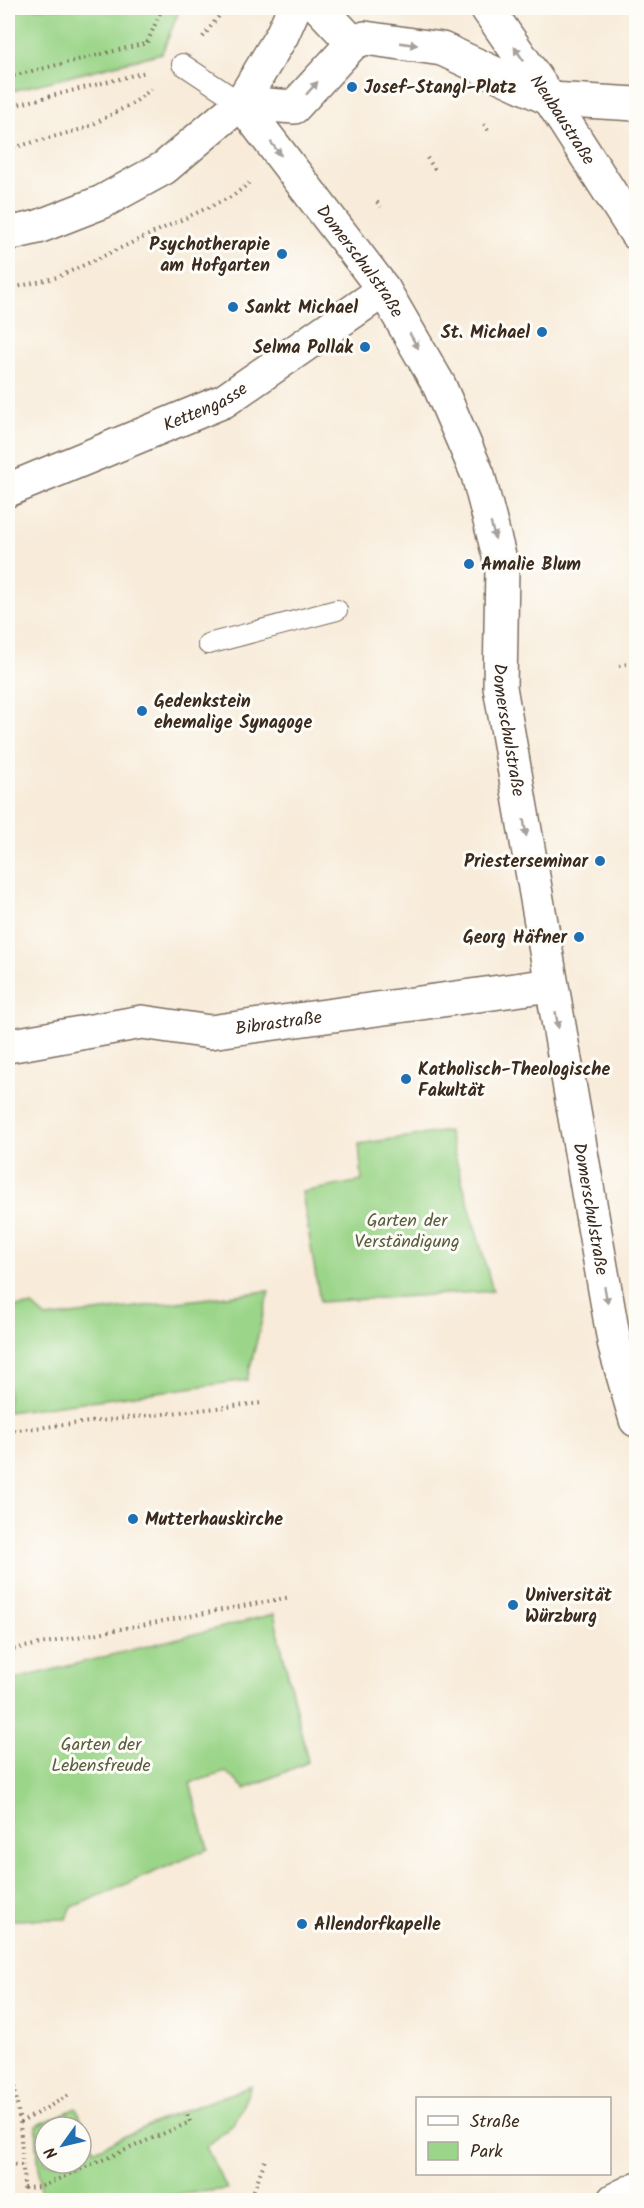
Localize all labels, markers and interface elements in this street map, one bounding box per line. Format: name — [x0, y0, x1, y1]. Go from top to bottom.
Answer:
one-way arrow — [400, 40, 419, 49]
one-way arrow — [514, 46, 525, 62]
street label: Neubaustraße — [521, 69, 602, 172]
place label: Josef-Stangl-Platz — [364, 74, 517, 103]
marker: Josef-Stangl-Platz — [345, 80, 359, 94]
one-way arrow — [305, 81, 318, 96]
one-way arrow — [270, 141, 283, 157]
street label: Domerschulstraße — [308, 199, 410, 324]
place label: Psychotherapie am Hofgarten — [149, 231, 270, 281]
marker: Psychotherapie am Hofgarten — [275, 247, 289, 261]
place label: Sankt Michael — [245, 294, 358, 323]
marker: Sankt Michael — [226, 300, 240, 314]
place label: St. Michael — [441, 319, 530, 348]
marker: St. Michael — [535, 325, 549, 339]
one-way arrow — [408, 333, 419, 349]
place label: Selma Pollak — [253, 334, 354, 363]
marker: Selma Pollak — [358, 340, 372, 354]
street label: Kettengasse — [159, 376, 254, 441]
one-way arrow — [489, 522, 498, 540]
place label: Amalie Blum — [481, 551, 581, 580]
marker: Amalie Blum — [462, 557, 476, 571]
street label: Domerschulstraße — [484, 663, 532, 799]
place label: Gedenkstein ehemalige Synagoge — [154, 688, 312, 738]
marker: Gedenkstein ehemalige Synagoge — [135, 704, 149, 718]
one-way arrow — [521, 818, 530, 837]
place label: Priesterseminar — [464, 848, 589, 877]
marker: Priesterseminar — [593, 854, 607, 868]
place label: Georg Häfner — [463, 924, 568, 953]
marker: Georg Häfner — [572, 930, 586, 944]
street label: Bibrastraße — [233, 1004, 324, 1044]
one-way arrow — [553, 1011, 562, 1030]
place label: Katholisch-Theologische Fakultät — [418, 1056, 610, 1106]
marker: Katholisch-Theologische Fakultät — [399, 1072, 413, 1086]
street label: Domerschulstraße — [564, 1140, 615, 1278]
park label: Garten der Verständigung — [355, 1207, 459, 1257]
one-way arrow — [601, 1285, 610, 1304]
place label: Mutterhauskirche — [145, 1506, 283, 1535]
marker: Mutterhauskirche — [126, 1512, 140, 1526]
place label: Universität Würzburg — [525, 1582, 613, 1632]
marker: Universität Würzburg — [506, 1598, 520, 1612]
park label: Garten der Lebensfreude — [51, 1731, 151, 1781]
place label: Allendorfkapelle — [314, 1911, 441, 1940]
marker: Allendorfkapelle — [295, 1917, 309, 1931]
legend — [416, 2097, 611, 2175]
text: Straße — [470, 2108, 520, 2137]
north arrow — [33, 2115, 93, 2175]
text: Park — [470, 2138, 503, 2167]
text: N — [39, 2141, 65, 2164]

